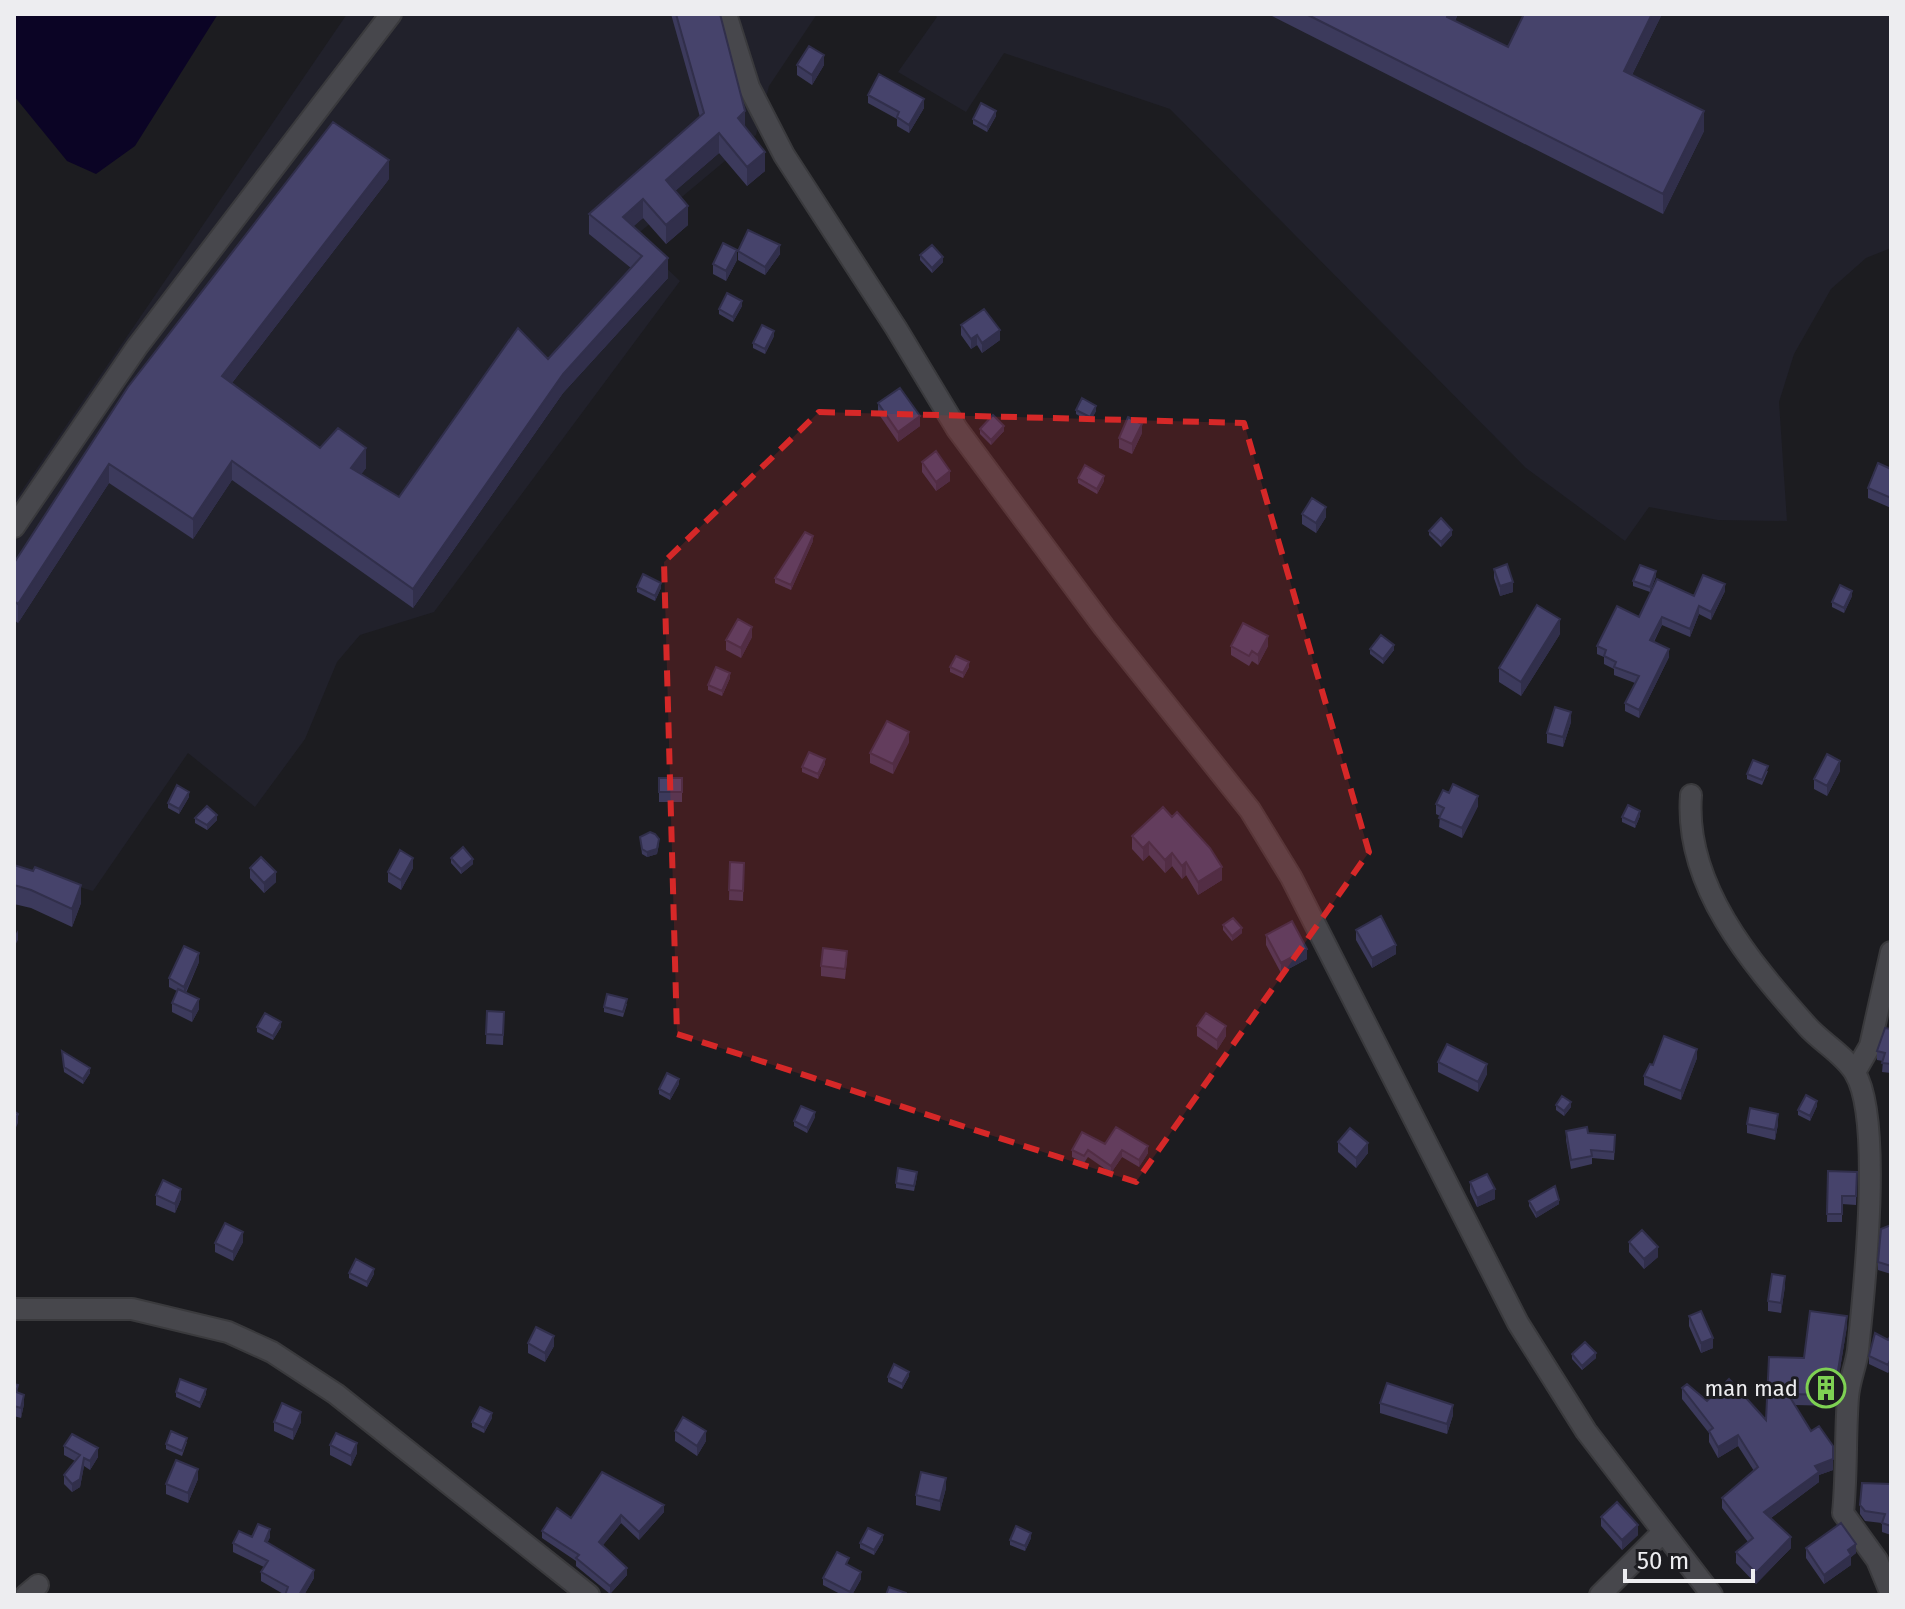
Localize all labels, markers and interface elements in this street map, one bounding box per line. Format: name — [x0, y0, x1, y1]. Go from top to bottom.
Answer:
building icon: man mad — [1805, 1367, 1847, 1409]
place label: man mad — [1704, 1375, 1798, 1402]
scale bar — [1625, 1533, 1753, 1583]
text: 50 m — [1637, 1547, 1689, 1575]

